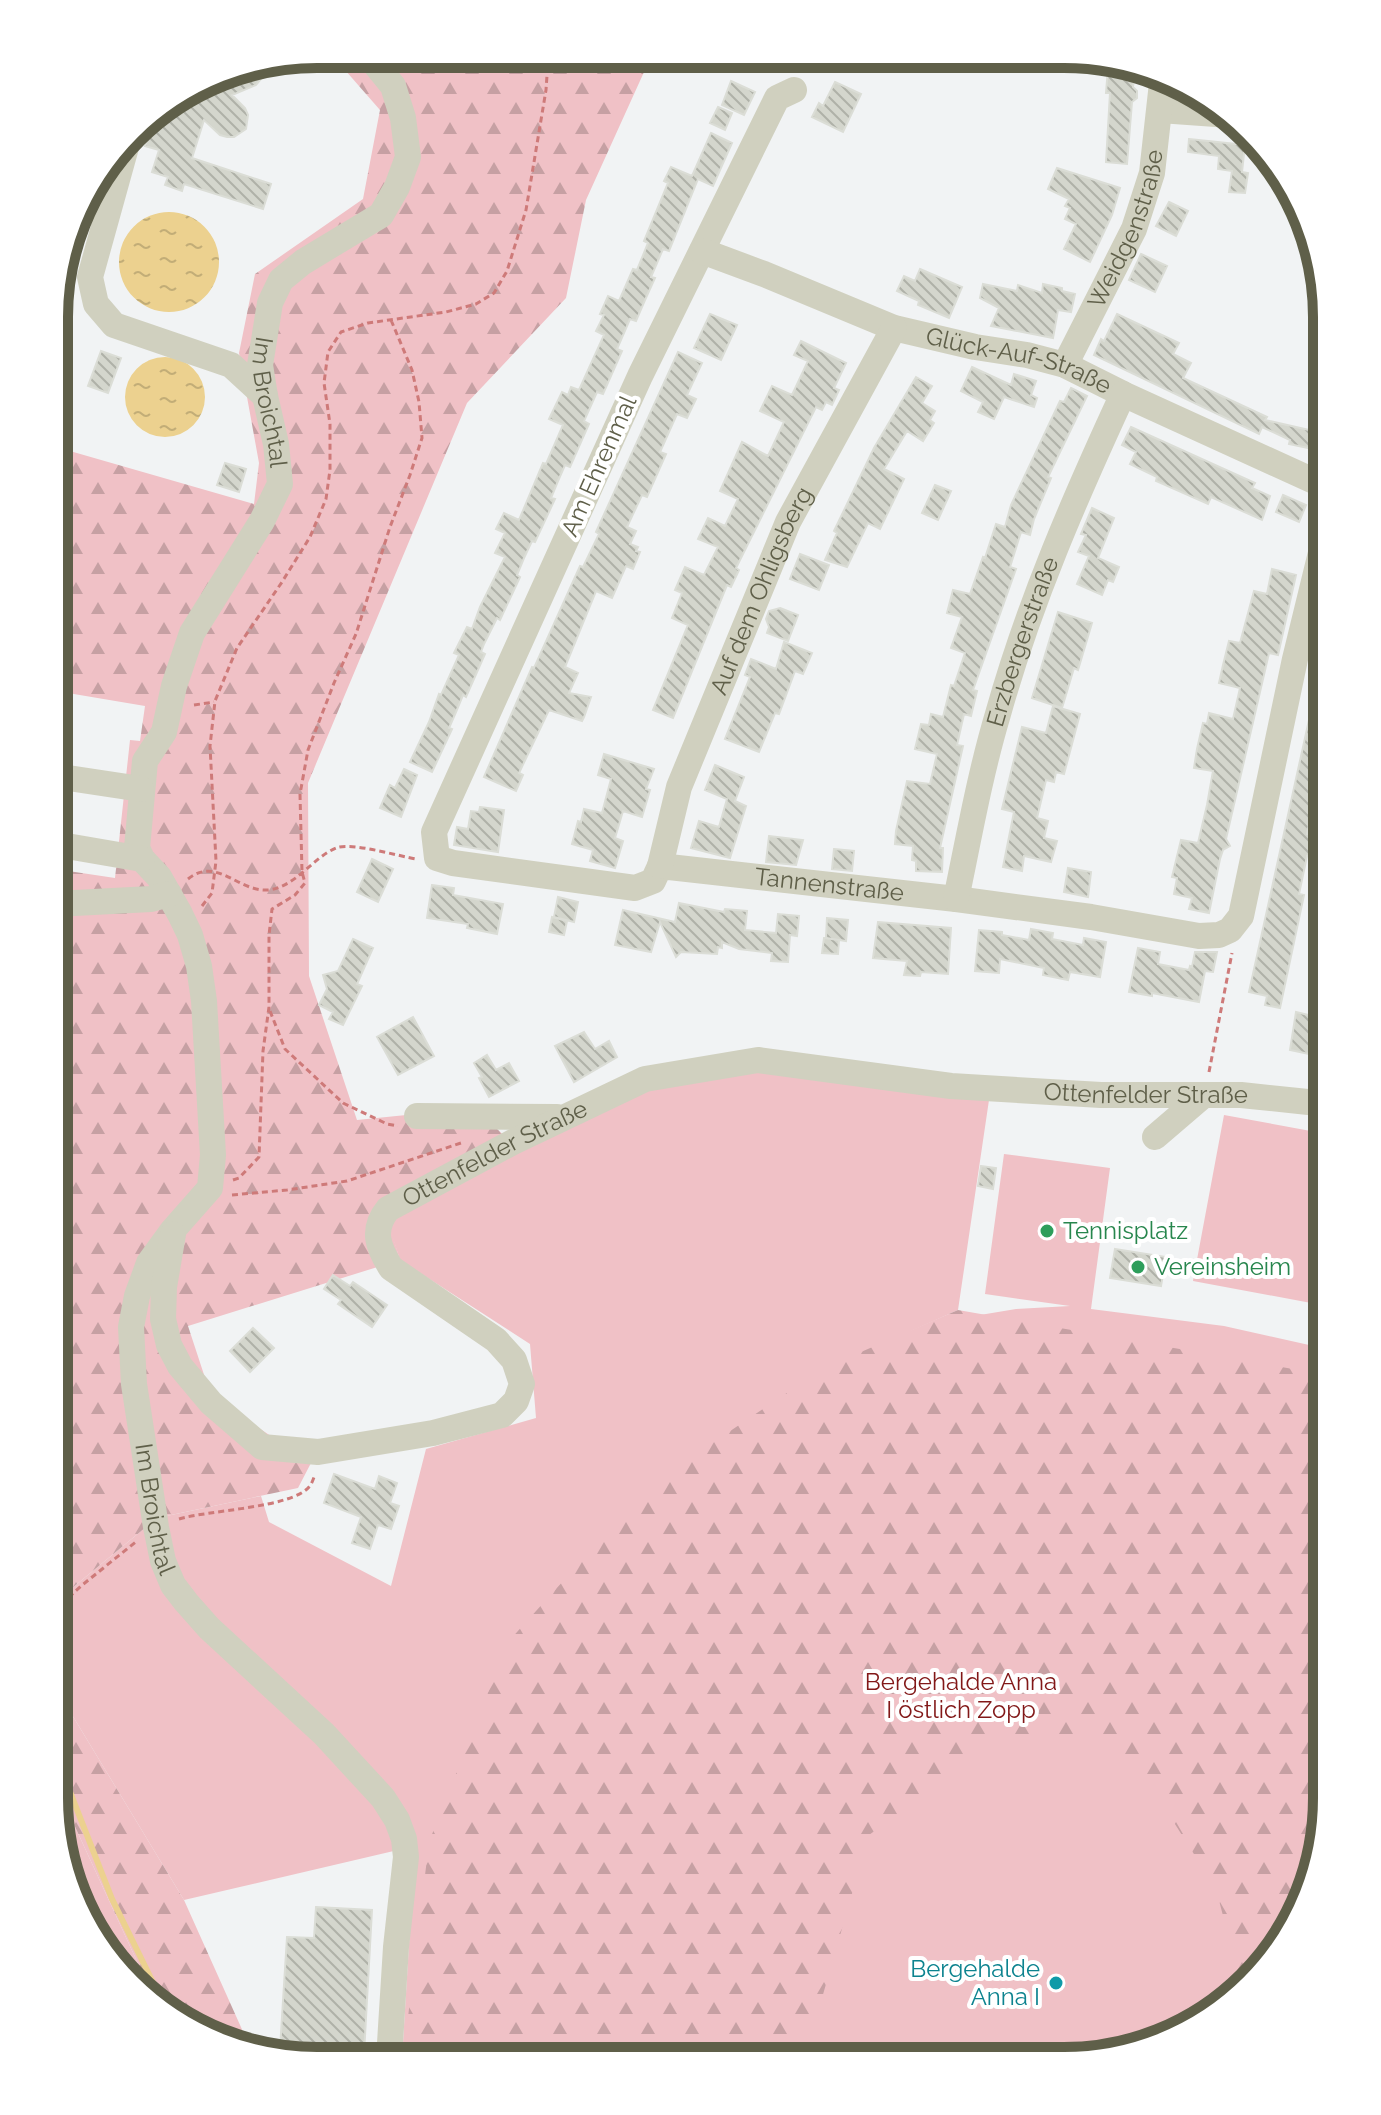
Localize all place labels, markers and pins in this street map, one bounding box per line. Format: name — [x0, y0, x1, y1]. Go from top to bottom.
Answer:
place label: Tennisplatz — [1063, 1216, 1188, 1245]
marker: Tennisplatz — [1038, 1222, 1056, 1240]
place label: Vereinsheim — [1154, 1252, 1291, 1281]
marker: Vereinsheim — [1129, 1258, 1147, 1276]
place label: Bergehalde Anna I — [910, 1954, 1040, 2011]
marker: Bergehalde Anna I — [1047, 1974, 1065, 1992]

